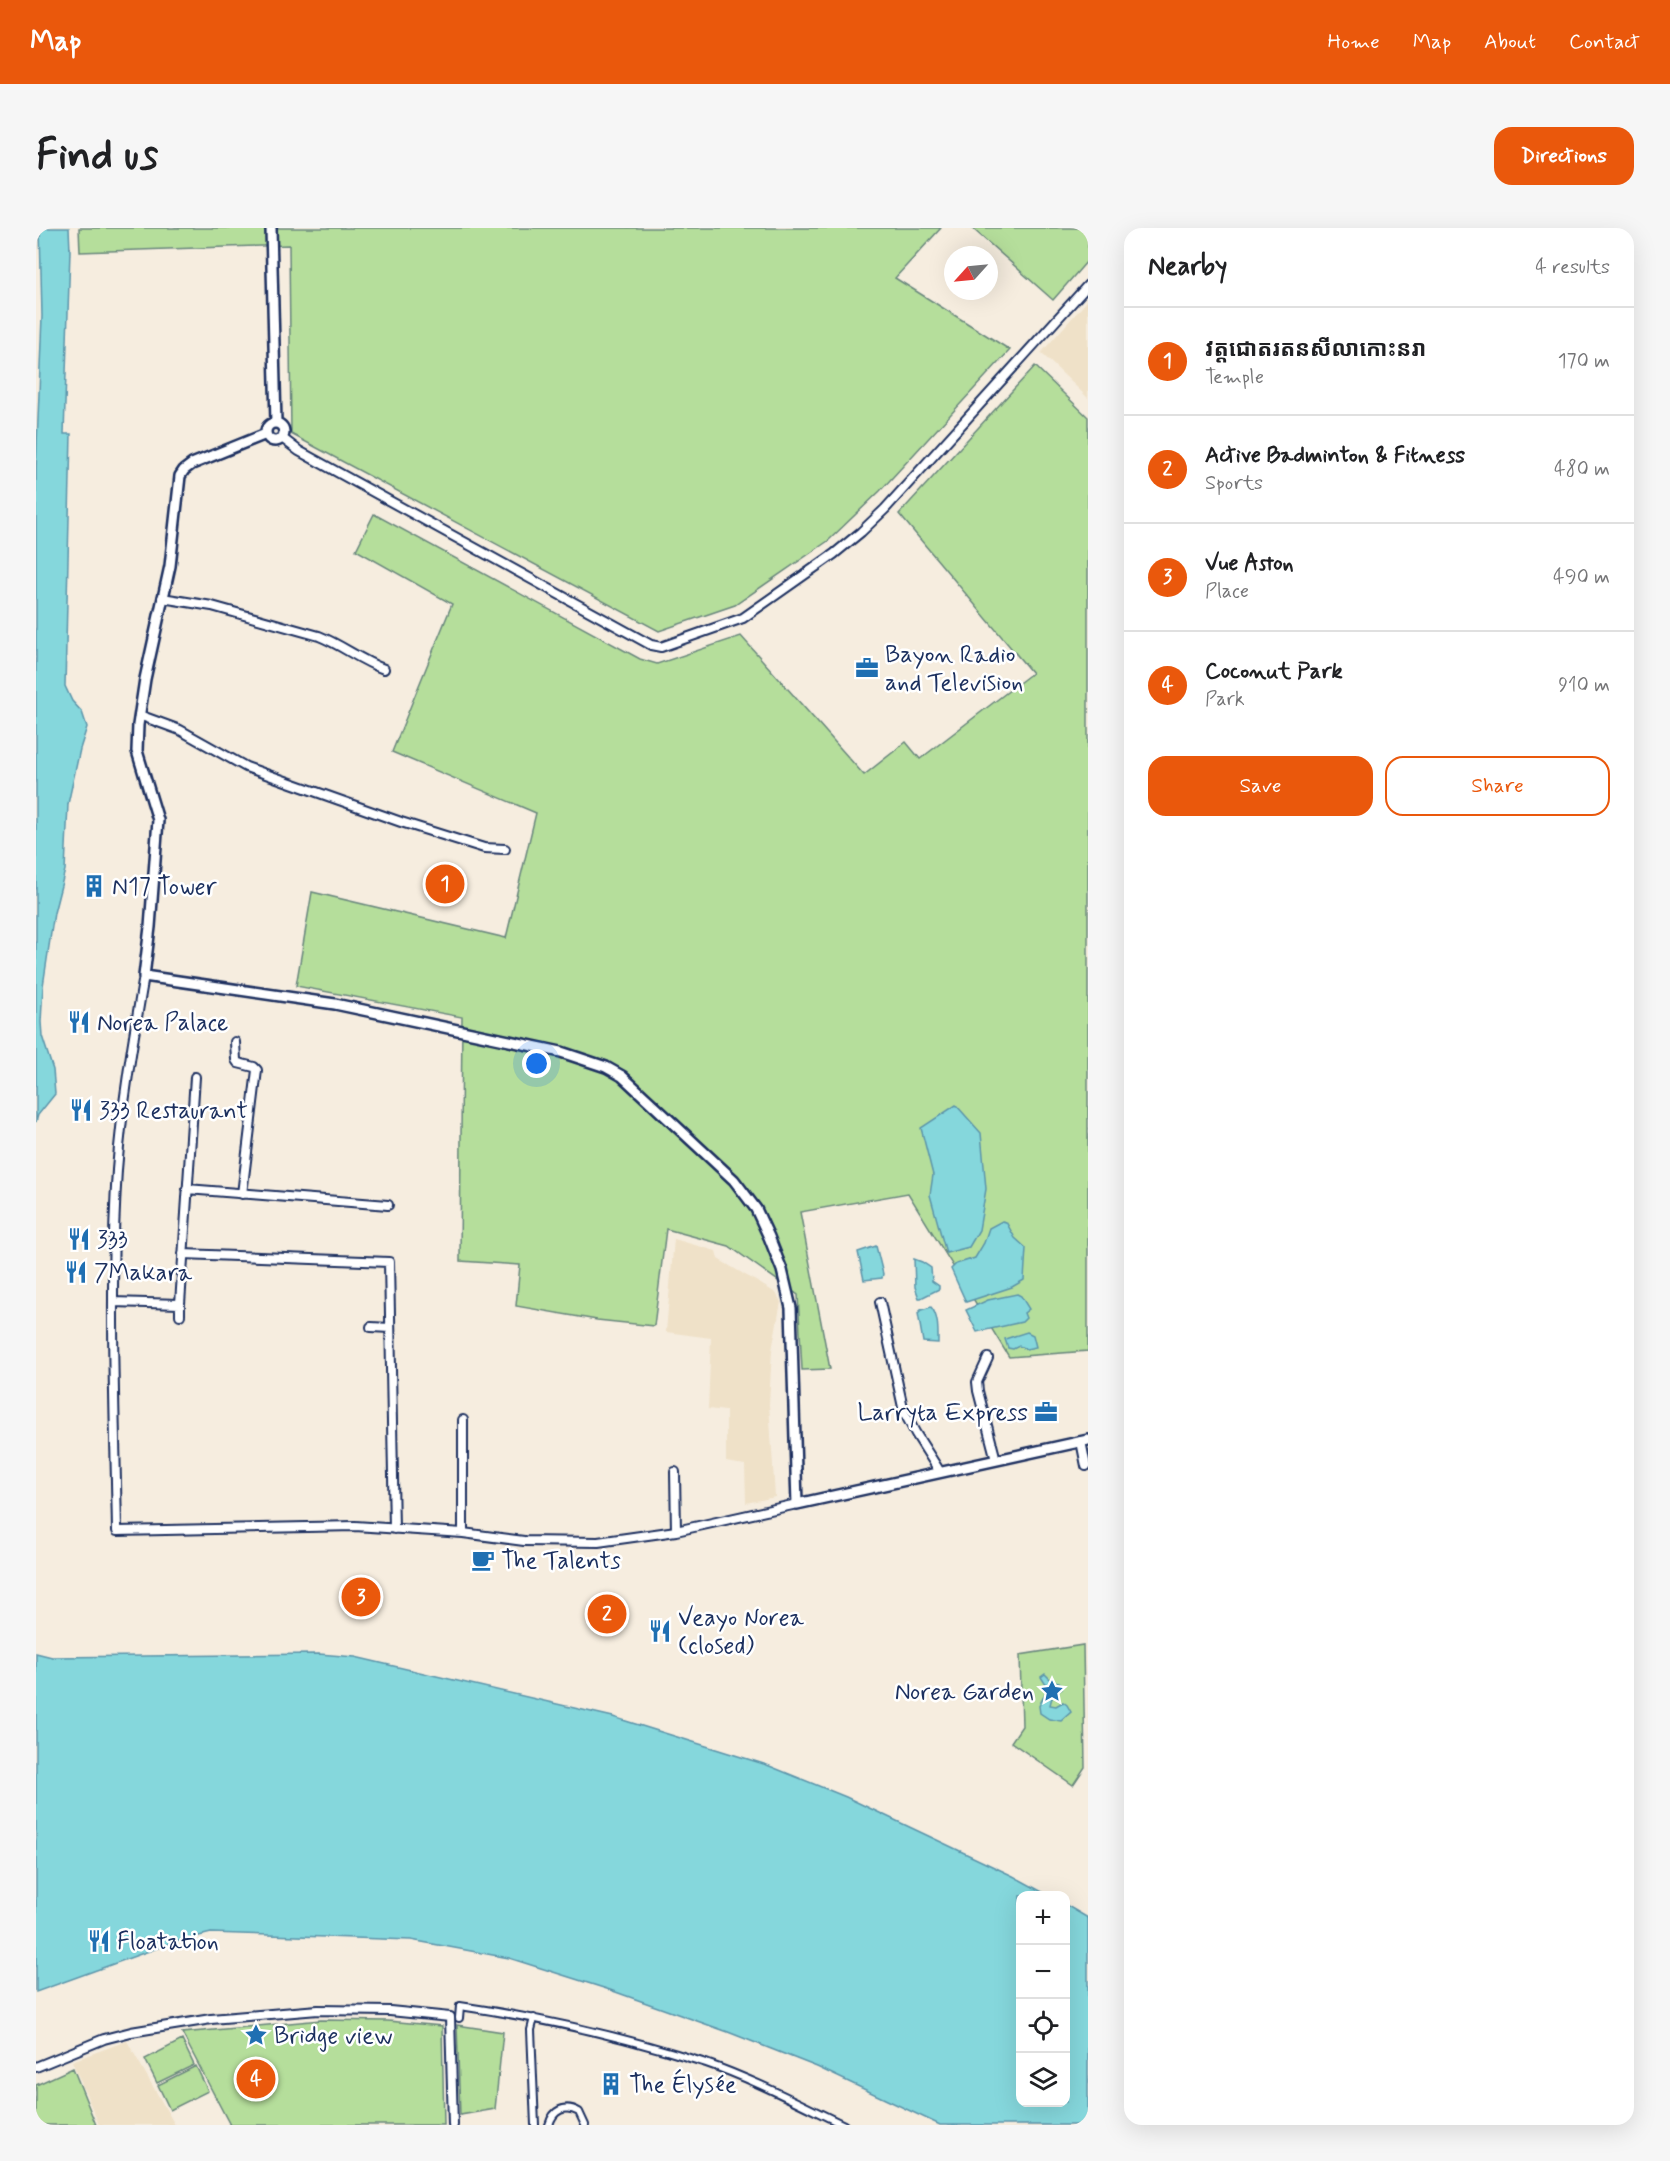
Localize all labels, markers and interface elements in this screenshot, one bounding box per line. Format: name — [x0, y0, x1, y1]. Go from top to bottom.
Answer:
text: Map — [30, 24, 81, 61]
text: Home — [1328, 28, 1380, 56]
text: Map — [1413, 28, 1451, 56]
text: About — [1484, 28, 1536, 56]
text: Contact — [1569, 28, 1640, 56]
button: Directions — [1494, 127, 1634, 185]
text: Find us — [36, 129, 158, 184]
north arrow — [944, 246, 998, 300]
text: Nearby — [1148, 250, 1227, 284]
text: 4 results — [1535, 254, 1610, 281]
text: វត្តជោតរតនសីលាកោះនរា — [1205, 336, 1426, 364]
text: 1 — [1163, 348, 1172, 375]
text: 170 m — [1558, 348, 1610, 375]
text: Temple — [1205, 364, 1264, 391]
text: Active Badminton & Fitness — [1205, 442, 1465, 470]
text: 2 — [1163, 456, 1172, 483]
text: 480 m — [1554, 456, 1610, 483]
text: Sports — [1205, 470, 1263, 497]
text: Vue Aston — [1205, 550, 1294, 578]
text: 3 — [1163, 564, 1172, 591]
text: 490 m — [1553, 564, 1610, 591]
text: Place — [1205, 578, 1249, 605]
place label: Bayon Radio and Television — [885, 640, 1023, 699]
office icon: Bayon Radio and Television — [854, 655, 880, 681]
text: Coconut Park — [1205, 658, 1343, 686]
text: 4 — [1162, 672, 1173, 699]
text: 910 m — [1558, 672, 1610, 699]
text: Park — [1205, 686, 1245, 713]
button: Save — [1148, 756, 1373, 816]
button: Share — [1385, 756, 1610, 816]
pin: 1 — [426, 862, 464, 906]
place label: N17 Tower — [112, 872, 218, 903]
building icon: N17 Tower — [81, 873, 107, 899]
place label: Norea Palace — [97, 1008, 228, 1039]
restaurant icon: Norea Palace — [66, 1009, 92, 1035]
your location — [522, 1049, 551, 1078]
place label: 333 Restaurant — [99, 1096, 248, 1127]
restaurant icon: 333 Restaurant — [68, 1097, 94, 1123]
place label: 333 — [97, 1225, 128, 1256]
restaurant icon: 333 — [66, 1226, 92, 1252]
place label: 7Makara — [94, 1258, 193, 1289]
restaurant icon: 7Makara — [63, 1259, 89, 1285]
place label: Larryta Express — [858, 1398, 1028, 1429]
office icon: Larryta Express — [1033, 1399, 1059, 1425]
place label: The Talents — [501, 1546, 621, 1577]
cafe icon: The Talents — [470, 1547, 496, 1573]
pin: 3 — [342, 1574, 380, 1620]
pin: 2 — [588, 1592, 626, 1636]
place label: Veayo Norea (closed) — [678, 1603, 805, 1662]
restaurant icon: Veayo Norea (closed) — [647, 1618, 673, 1644]
place label: Norea Garden — [895, 1677, 1034, 1708]
place icon: Norea Garden — [1039, 1678, 1065, 1704]
map controls — [1016, 1891, 1070, 2107]
button: + — [1016, 1891, 1070, 1945]
place label: Floatation — [117, 1927, 219, 1958]
restaurant icon: Floatation — [86, 1928, 112, 1954]
button: − — [1016, 1945, 1070, 1999]
button: locate — [1016, 1999, 1070, 2053]
place label: Bridge view — [274, 2021, 393, 2052]
place icon: Bridge view — [243, 2022, 269, 2048]
button: layers — [1016, 2053, 1070, 2107]
pin: 4 — [236, 2056, 276, 2102]
place label: The Élysée — [629, 2068, 737, 2101]
building icon: The Élysée — [598, 2071, 624, 2097]

